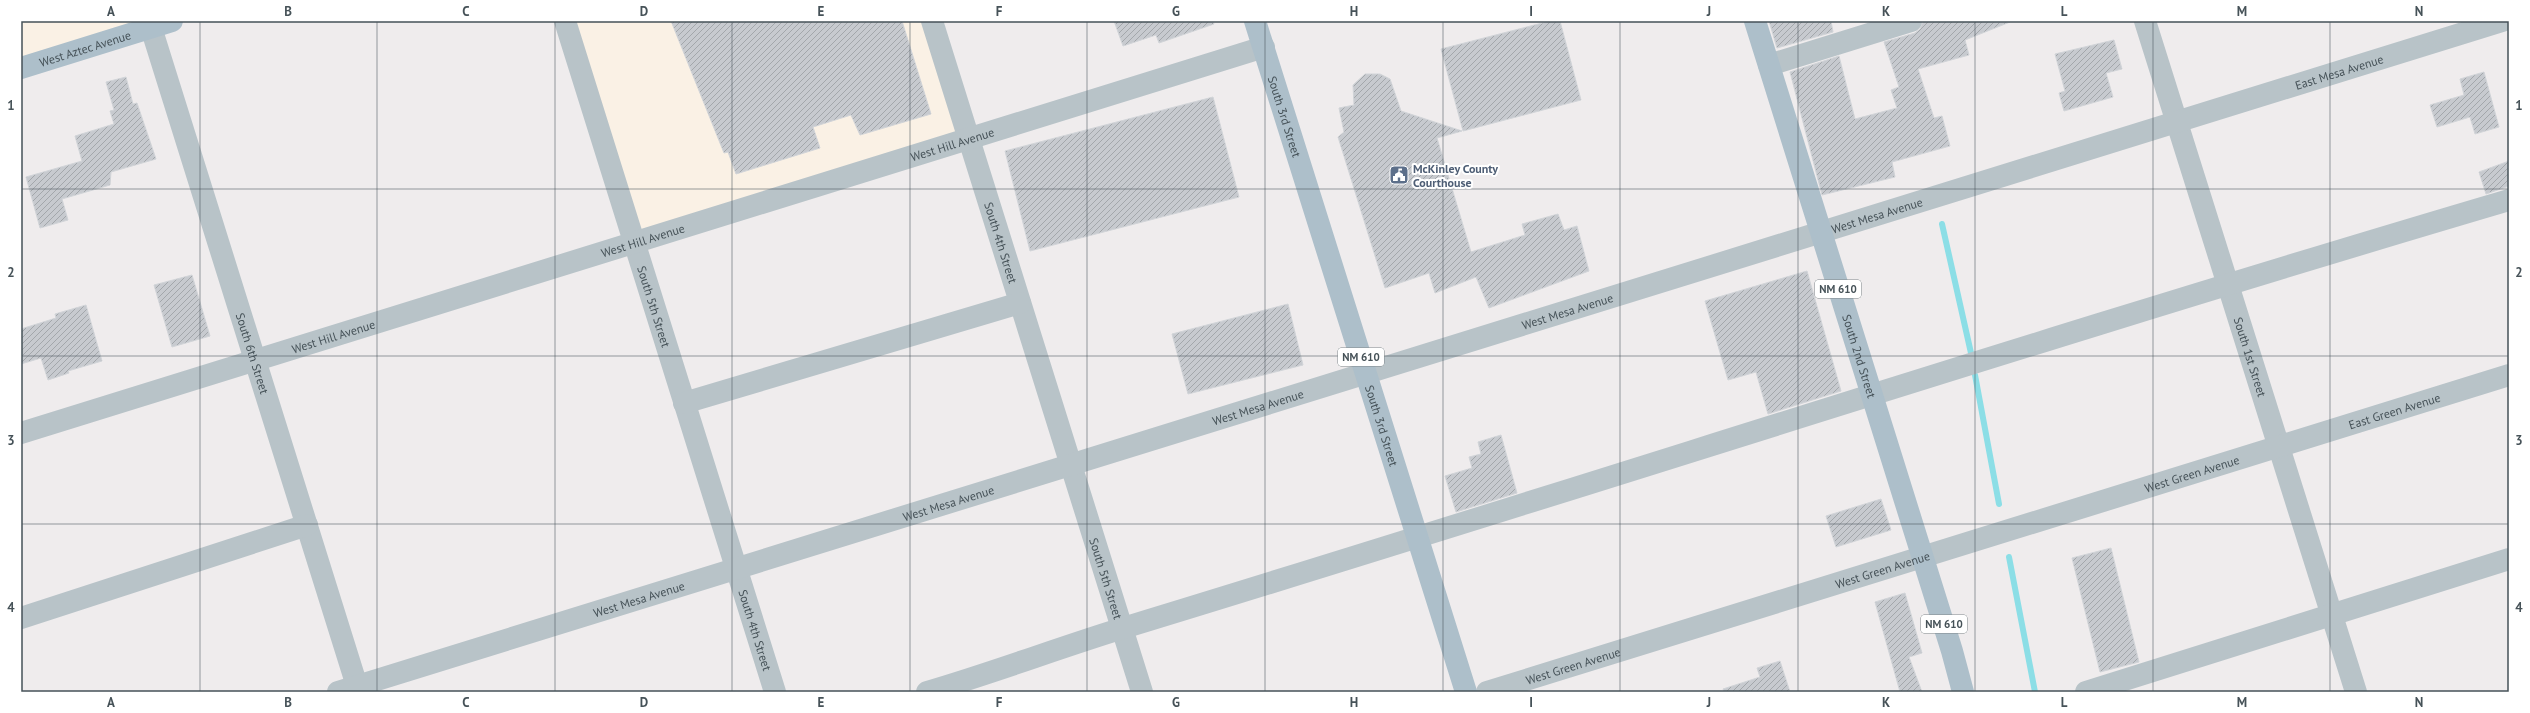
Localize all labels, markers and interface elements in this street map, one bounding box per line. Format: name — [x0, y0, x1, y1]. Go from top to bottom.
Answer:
text: A — [107, 3, 115, 20]
text: B — [284, 3, 292, 20]
text: C — [462, 3, 470, 20]
text: D — [640, 3, 648, 20]
text: E — [818, 3, 825, 20]
text: F — [996, 3, 1003, 20]
text: G — [1172, 3, 1180, 20]
text: H — [1350, 3, 1358, 20]
text: I — [1529, 3, 1533, 20]
text: J — [1706, 3, 1711, 20]
text: K — [1882, 3, 1890, 20]
text: L — [2061, 3, 2068, 20]
text: M — [2237, 3, 2247, 20]
text: N — [2415, 3, 2423, 20]
street label: West Aztec Avenue — [37, 27, 133, 69]
street label: East Mesa Avenue — [2293, 51, 2385, 92]
street label: South 3rd Street — [1265, 74, 1305, 159]
text: 1 — [7, 97, 15, 114]
text: 1 — [2515, 97, 2523, 114]
street label: West Hill Avenue — [909, 124, 996, 164]
place label: McKinley County Courthouse — [1413, 161, 1498, 190]
public building icon: McKinley County Courthouse — [1388, 164, 1410, 186]
street label: West Mesa Avenue — [1829, 194, 1924, 236]
street label: South 4th Street — [982, 200, 1021, 285]
street label: West Hill Avenue — [599, 220, 686, 260]
text: 2 — [7, 264, 15, 281]
street label: South 5th Street — [635, 264, 674, 349]
text: 2 — [2515, 264, 2523, 281]
road number: NM 610 — [1815, 280, 1861, 298]
street label: West Mesa Avenue — [1520, 290, 1615, 332]
street label: South 6th Street — [233, 311, 273, 396]
street label: South 2nd Street — [1840, 312, 1880, 400]
street label: South 1st Street — [2231, 315, 2270, 399]
street label: West Hill Avenue — [290, 316, 377, 356]
road number: NM 610 — [1338, 348, 1384, 366]
street label: South 3rd Street — [1362, 383, 1402, 468]
street label: West Mesa Avenue — [1210, 386, 1305, 428]
street label: East Green Avenue — [2347, 389, 2442, 432]
text: 3 — [7, 432, 15, 449]
text: 3 — [2515, 432, 2523, 449]
street label: West Green Avenue — [2143, 452, 2241, 495]
street label: West Mesa Avenue — [901, 482, 996, 524]
street label: South 5th Street — [1087, 536, 1126, 621]
street label: West Green Avenue — [1833, 548, 1932, 591]
street label: West Mesa Avenue — [591, 577, 686, 620]
street label: South 4th Street — [736, 587, 775, 672]
text: 4 — [7, 599, 15, 616]
text: 4 — [2515, 599, 2523, 616]
road number: NM 610 — [1921, 615, 1967, 633]
street label: West Green Avenue — [1524, 644, 1622, 687]
text: A — [107, 694, 115, 711]
text: B — [284, 694, 292, 711]
text: C — [462, 694, 470, 711]
text: D — [640, 694, 648, 711]
text: E — [818, 694, 825, 711]
text: F — [996, 694, 1003, 711]
text: G — [1172, 694, 1180, 711]
text: H — [1350, 694, 1358, 711]
text: I — [1529, 694, 1533, 711]
text: J — [1706, 694, 1711, 711]
text: K — [1882, 694, 1890, 711]
text: L — [2061, 694, 2068, 711]
text: M — [2237, 694, 2247, 711]
text: N — [2415, 694, 2423, 711]

